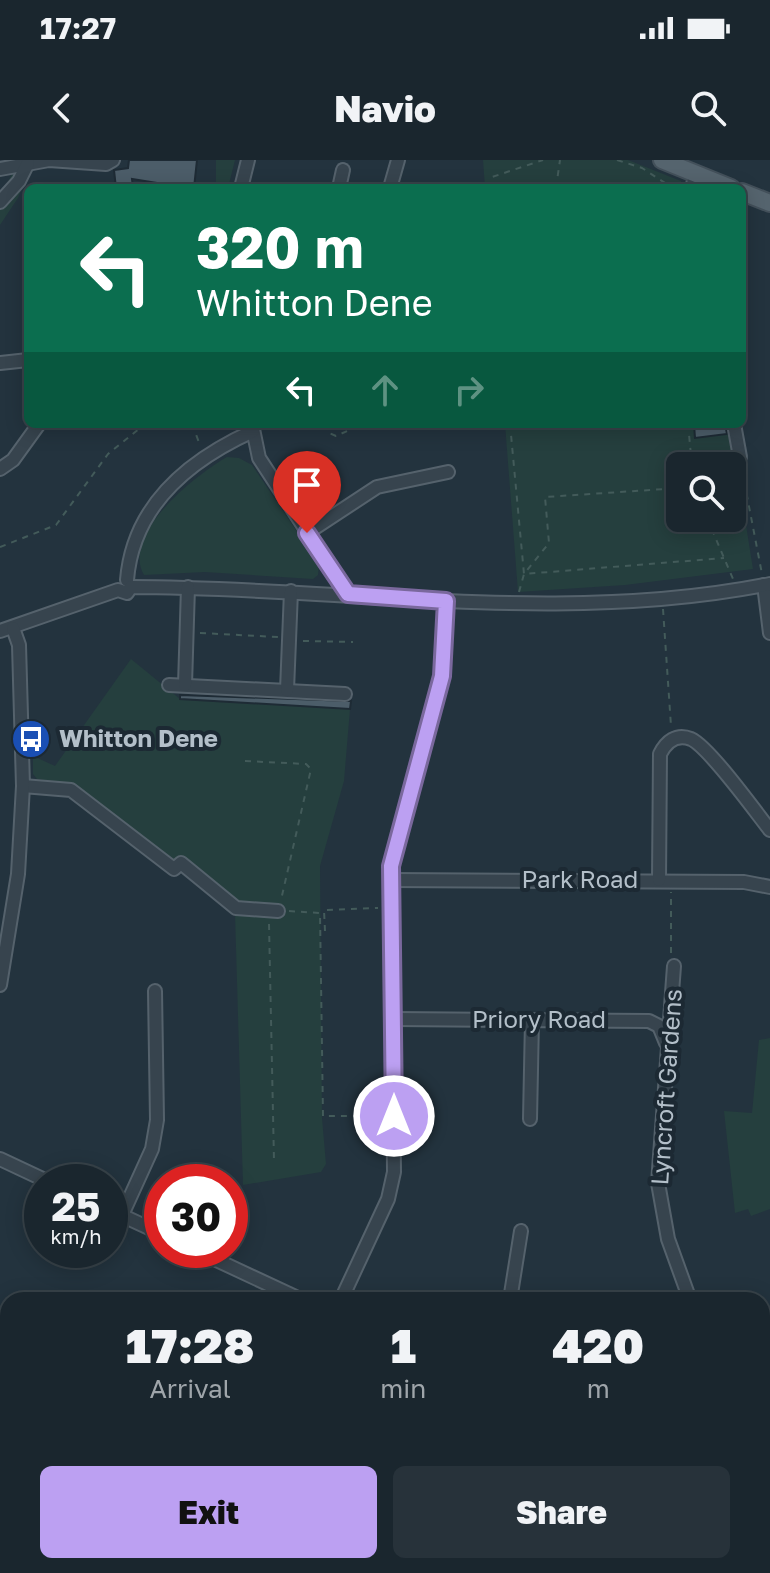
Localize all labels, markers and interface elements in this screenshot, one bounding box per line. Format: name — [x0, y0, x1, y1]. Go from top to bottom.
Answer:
text: 17:27 — [40, 10, 116, 46]
icon: back — [40, 86, 84, 130]
icon: search — [686, 86, 730, 130]
text: Navio — [334, 87, 436, 130]
text: 320 m — [196, 213, 364, 280]
icon: left — [64, 216, 168, 320]
text: Whitton Dene — [196, 281, 433, 324]
icon: left — [279, 368, 323, 412]
icon: ahead — [363, 368, 407, 412]
icon: right — [447, 368, 491, 412]
pin — [273, 451, 341, 533]
map controls — [666, 452, 746, 532]
button: search — [666, 452, 746, 532]
icon: arrive — [285, 463, 329, 507]
bus stop icon: Whitton Dene — [10, 718, 52, 760]
place label: Whitton Dene — [59, 723, 218, 752]
street label: Park Road — [522, 864, 638, 893]
street label: Lyncroft Gardens — [644, 988, 687, 1186]
street label: Priory Road — [472, 1004, 606, 1033]
position arrow — [352, 1074, 436, 1158]
speed limit sign: 30 — [144, 1164, 248, 1268]
text: 25 — [52, 1182, 100, 1230]
text: km/h — [51, 1224, 101, 1248]
text: 17:28 — [126, 1316, 255, 1374]
text: 1 — [391, 1316, 416, 1374]
text: 420 — [552, 1316, 644, 1374]
text: Arrival — [149, 1373, 231, 1404]
text: min — [380, 1373, 426, 1404]
text: m — [587, 1373, 610, 1404]
button: Exit — [40, 1466, 377, 1558]
button: Share — [393, 1466, 730, 1558]

